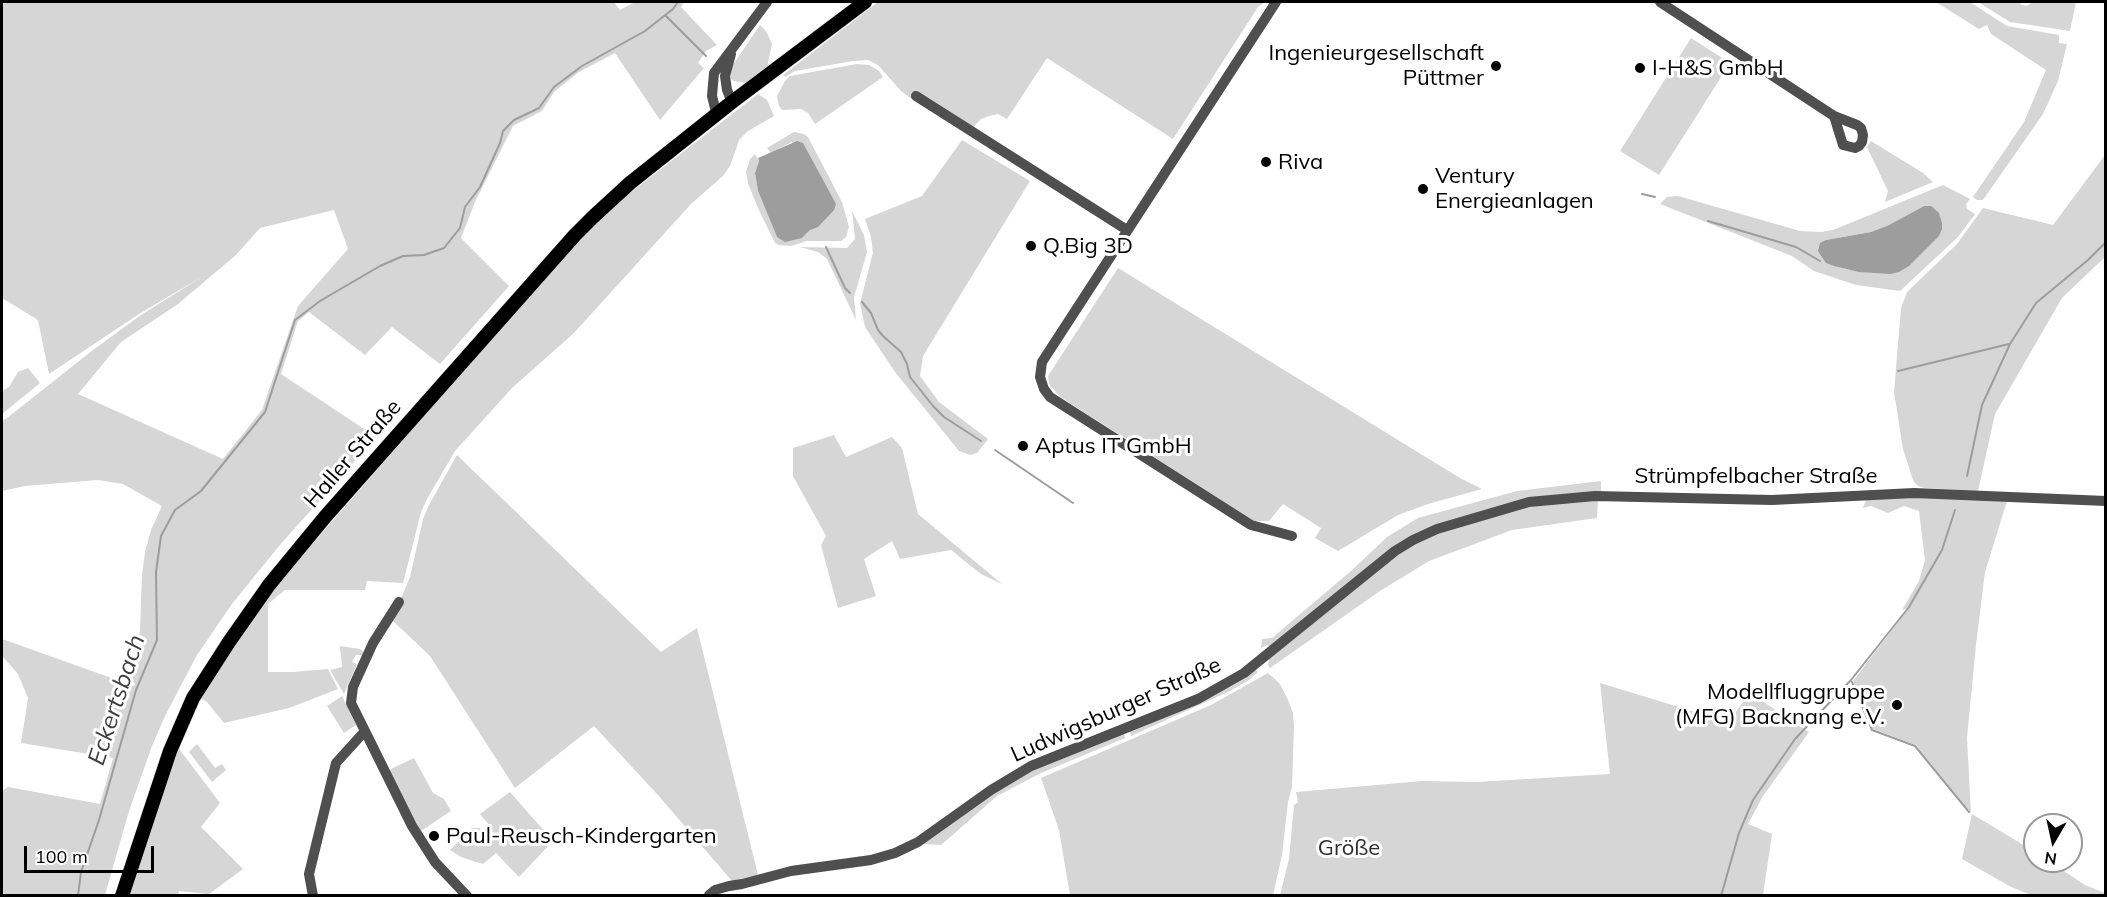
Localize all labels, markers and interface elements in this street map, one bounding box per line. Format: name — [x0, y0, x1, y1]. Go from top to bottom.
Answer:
place label: Ingenieurgesellschaft Püttmer — [1268, 40, 1484, 92]
place label: I-H&S GmbH — [1652, 55, 1784, 81]
marker: Ingenieurgesellschaft Püttmer — [1489, 59, 1503, 73]
marker: I-H&S GmbH — [1633, 61, 1647, 75]
place label: Riva — [1278, 149, 1323, 175]
marker: Riva — [1259, 155, 1273, 169]
place label: Ventury Energieanlagen — [1435, 163, 1594, 214]
marker: Ventury Energieanlagen — [1416, 182, 1430, 196]
place label: Q.Big 3D — [1043, 233, 1133, 259]
marker: Q.Big 3D — [1024, 239, 1038, 253]
street label: Haller Straße — [299, 395, 407, 513]
place label: Aptus IT GmbH — [1035, 433, 1191, 459]
marker: Aptus IT GmbH — [1016, 439, 1030, 453]
street label: Strümpfelbacher Straße — [1634, 463, 1878, 489]
water label: Eckertsbach — [82, 631, 152, 769]
street label: Ludwigsburger Straße — [1007, 652, 1225, 768]
place label: Modellfluggruppe (MFG) Backnang e.V. — [1675, 679, 1885, 730]
marker: Modellfluggruppe (MFG) Backnang e.V. — [1890, 698, 1904, 712]
north arrow — [2023, 813, 2083, 873]
place label: Paul-Reusch-Kindergarten — [446, 823, 717, 849]
marker: Paul-Reusch-Kindergarten — [427, 829, 441, 843]
scale bar — [27, 834, 158, 872]
park label: Größe — [1318, 835, 1380, 861]
text: 100 m — [35, 845, 88, 868]
text: N — [2043, 848, 2058, 870]

